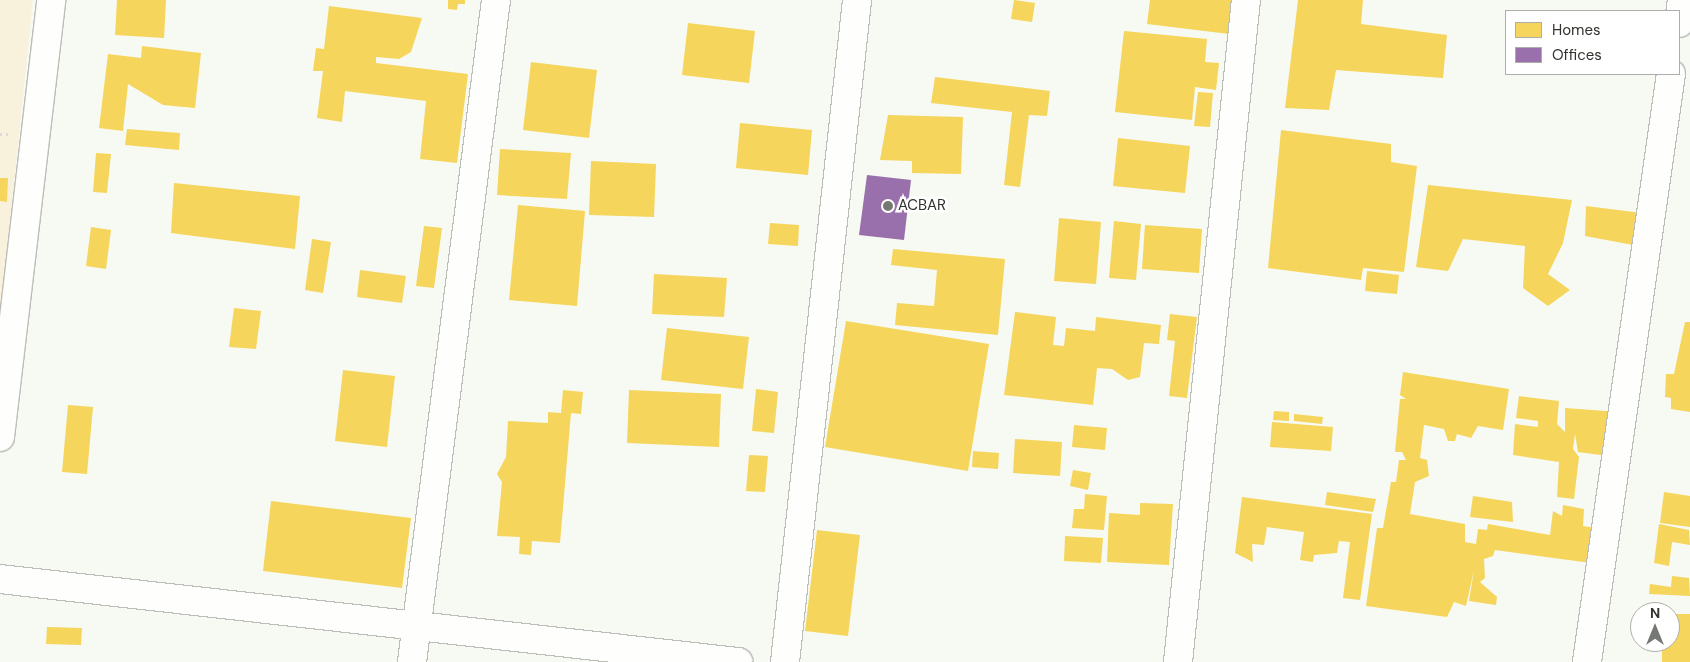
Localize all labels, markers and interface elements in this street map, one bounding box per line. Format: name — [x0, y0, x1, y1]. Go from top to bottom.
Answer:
legend — [1505, 10, 1680, 75]
text: Homes — [1552, 20, 1601, 40]
text: Offices — [1552, 45, 1602, 65]
place label: ACBAR — [898, 197, 946, 215]
marker: ACBAR — [882, 200, 894, 212]
north arrow — [1630, 602, 1680, 652]
text: N — [1650, 604, 1660, 622]

